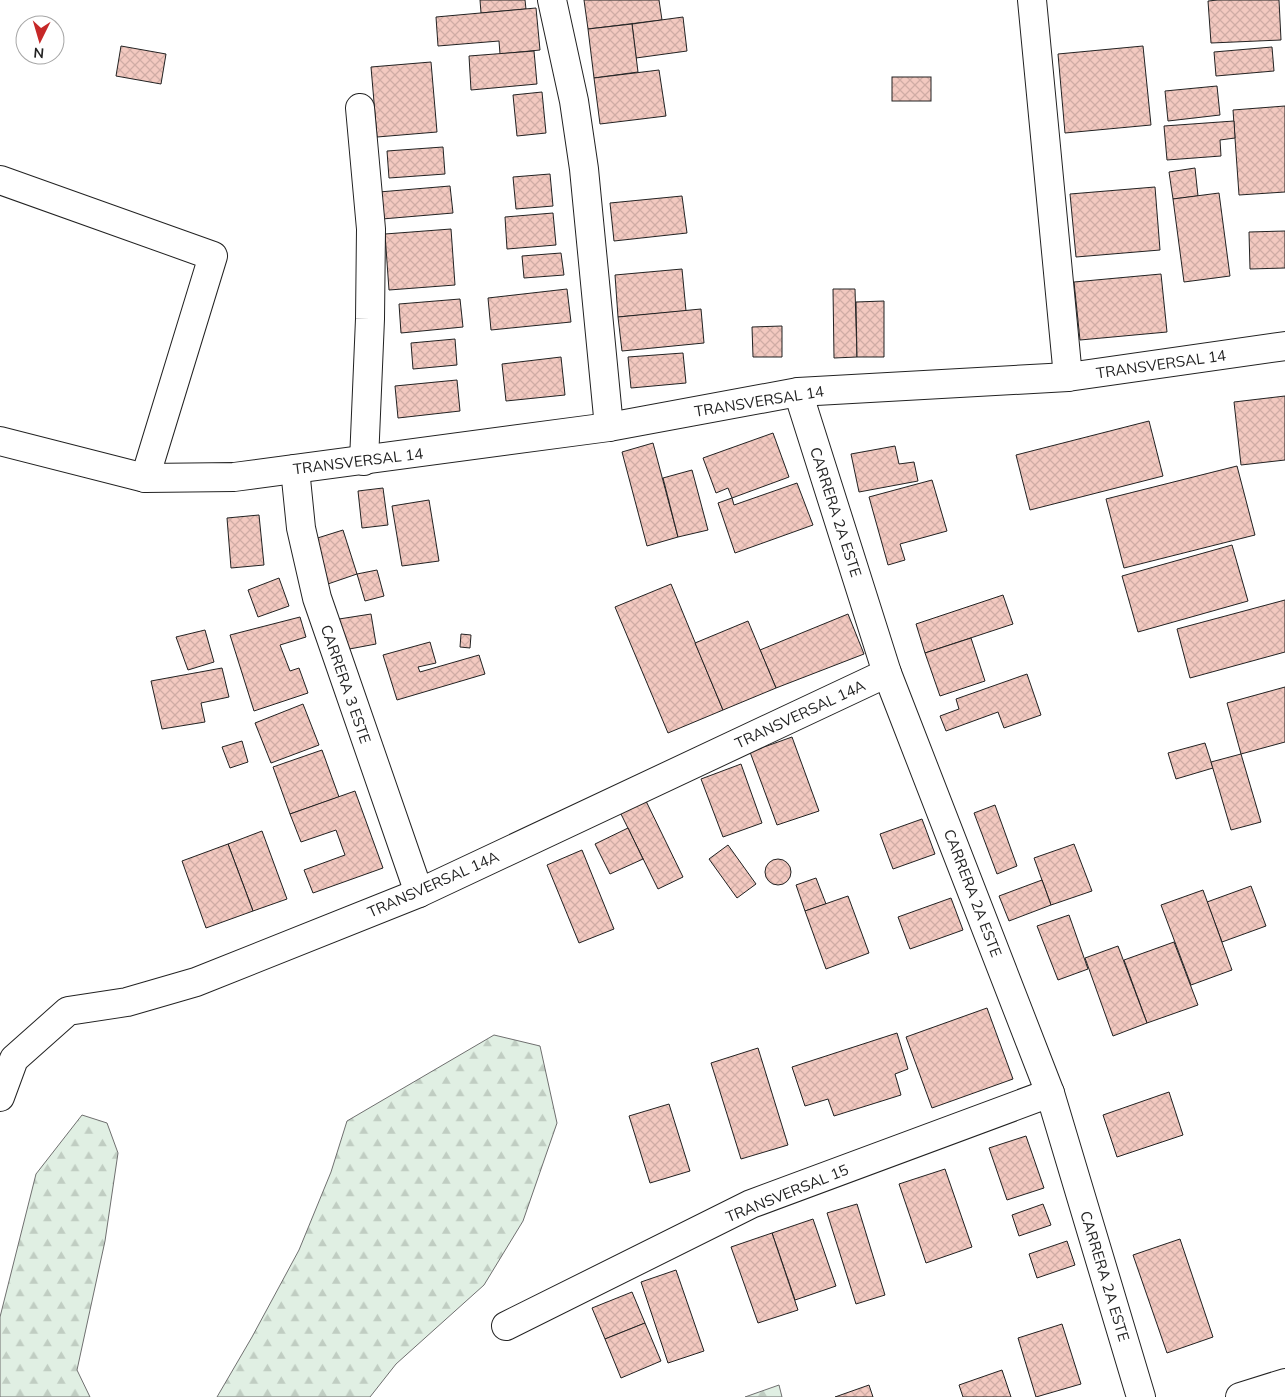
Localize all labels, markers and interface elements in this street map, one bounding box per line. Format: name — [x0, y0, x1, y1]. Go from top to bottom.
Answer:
north arrow — [15, 15, 65, 65]
text: N — [33, 44, 45, 62]
street label: TRANSVERSAL 14 — [1095, 345, 1227, 383]
street label: TRANSVERSAL 14 — [693, 381, 825, 421]
street label: TRANSVERSAL 14 — [292, 444, 424, 478]
street label: CARRERA 2A ESTE — [806, 445, 866, 579]
street label: CARRERA 3 ESTE — [317, 622, 375, 746]
street label: TRANSVERSAL 14A — [732, 675, 868, 753]
street label: CARRERA 2A ESTE — [940, 826, 1006, 960]
street label: TRANSVERSAL 14A — [364, 846, 502, 922]
street label: TRANSVERSAL 15 — [723, 1160, 851, 1226]
street label: CARRERA 2A ESTE — [1076, 1208, 1134, 1344]

